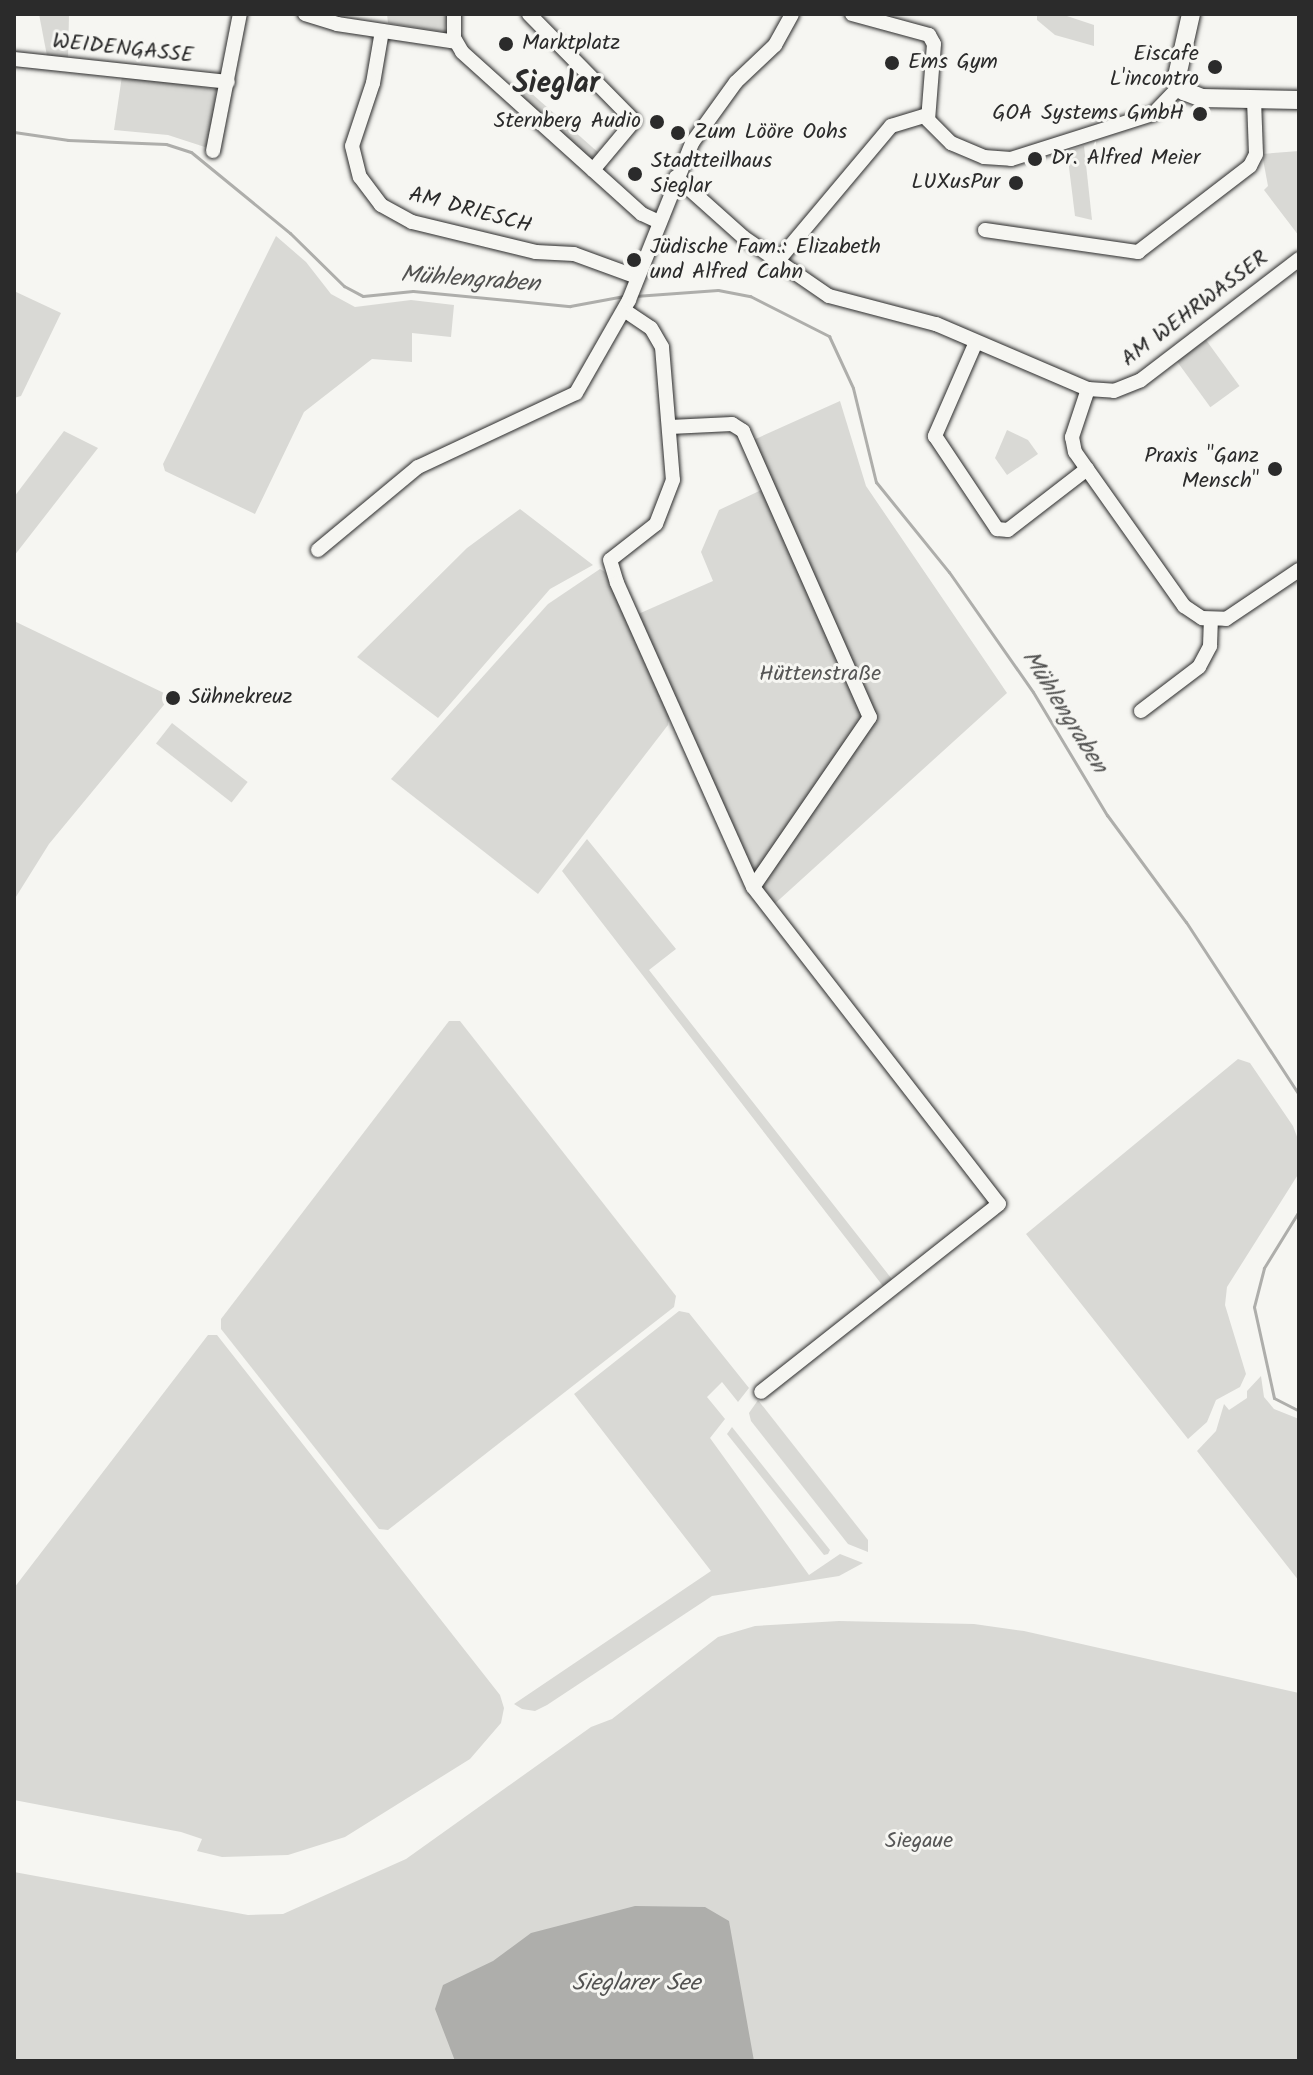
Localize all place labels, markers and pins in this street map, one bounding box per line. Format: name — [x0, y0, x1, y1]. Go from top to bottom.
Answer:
place label: Marktplatz — [522, 31, 620, 57]
marker: Marktplatz — [497, 35, 515, 53]
place label: Eiscafe L'incontro — [1110, 41, 1199, 92]
place label: Ems Gym — [908, 50, 998, 76]
marker: Ems Gym — [883, 54, 901, 72]
marker: Eiscafe L'incontro — [1206, 58, 1224, 76]
place label: GOA Systems GmbH — [992, 101, 1184, 127]
marker: GOA Systems GmbH — [1191, 105, 1209, 123]
place label: Sternberg Audio — [494, 109, 641, 135]
marker: Sternberg Audio — [648, 113, 666, 131]
place label: Zum Lööre Oohs — [694, 120, 847, 146]
marker: Zum Lööre Oohs — [669, 124, 687, 142]
place label: Dr. Alfred Meier — [1051, 146, 1200, 172]
place label: Stadtteilhaus Sieglar — [651, 148, 772, 200]
marker: Dr. Alfred Meier — [1026, 150, 1044, 168]
marker: Stadtteilhaus Sieglar — [626, 165, 644, 183]
place label: LUXusPur — [911, 170, 1000, 196]
marker: LUXusPur — [1007, 174, 1025, 192]
place label: Jüdische Fam.: Elizabeth und Alfred Cahn — [650, 234, 881, 286]
marker: Jüdische Fam.: Elizabeth und Alfred Cahn — [625, 251, 643, 269]
place label: Praxis "Ganz Mensch" — [1144, 443, 1259, 494]
marker: Praxis "Ganz Mensch" — [1266, 460, 1284, 478]
place label: Sühnekreuz — [189, 685, 292, 711]
marker: Sühnekreuz — [164, 689, 182, 707]

